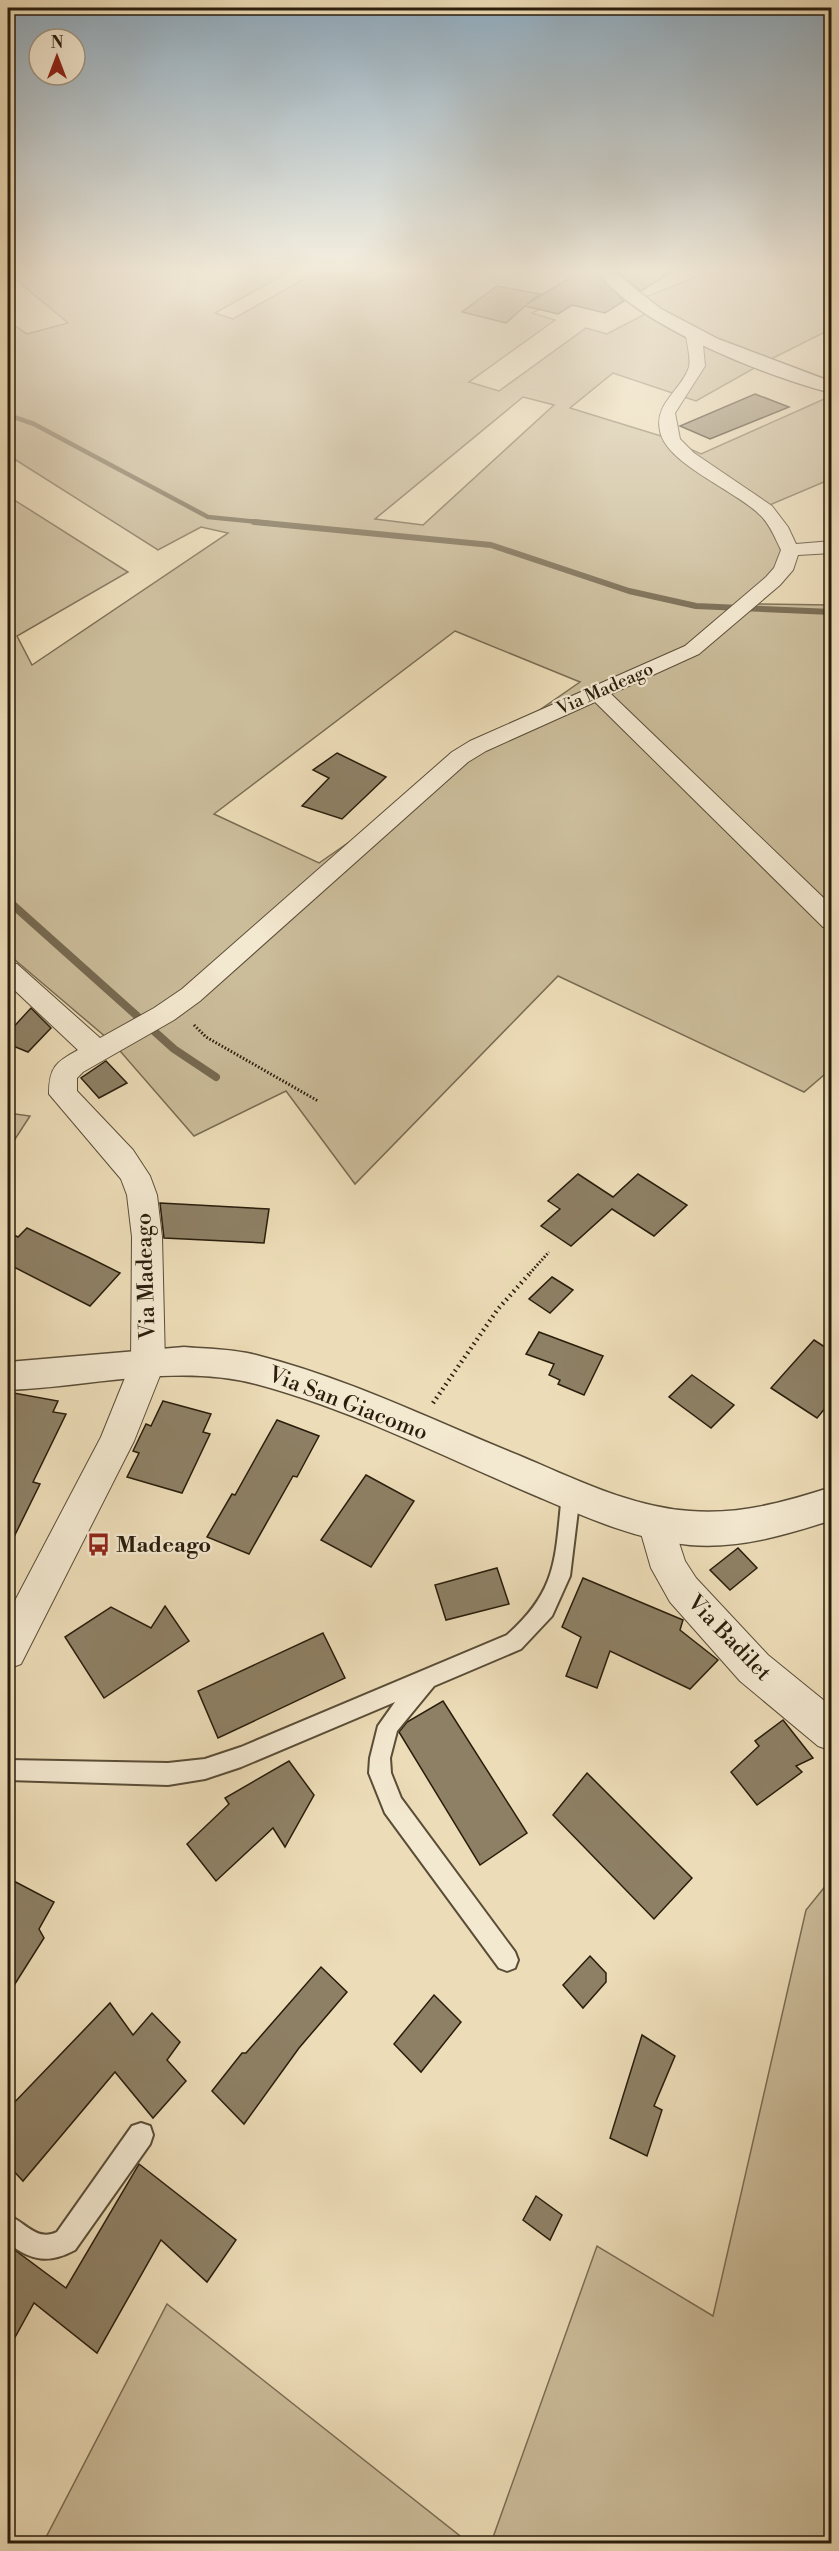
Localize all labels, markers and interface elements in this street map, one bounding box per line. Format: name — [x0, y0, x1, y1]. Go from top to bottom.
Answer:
north arrow — [27, 27, 87, 87]
text: N — [51, 33, 64, 53]
street label: Via Madeago — [552, 657, 657, 721]
street label: Via Madeago — [130, 1212, 162, 1341]
street label: Via San Giacomo — [264, 1361, 432, 1447]
bus stop icon: Madeago — [85, 1532, 111, 1558]
place label: Madeago — [116, 1532, 211, 1559]
street label: Via Badilet — [681, 1589, 777, 1687]

